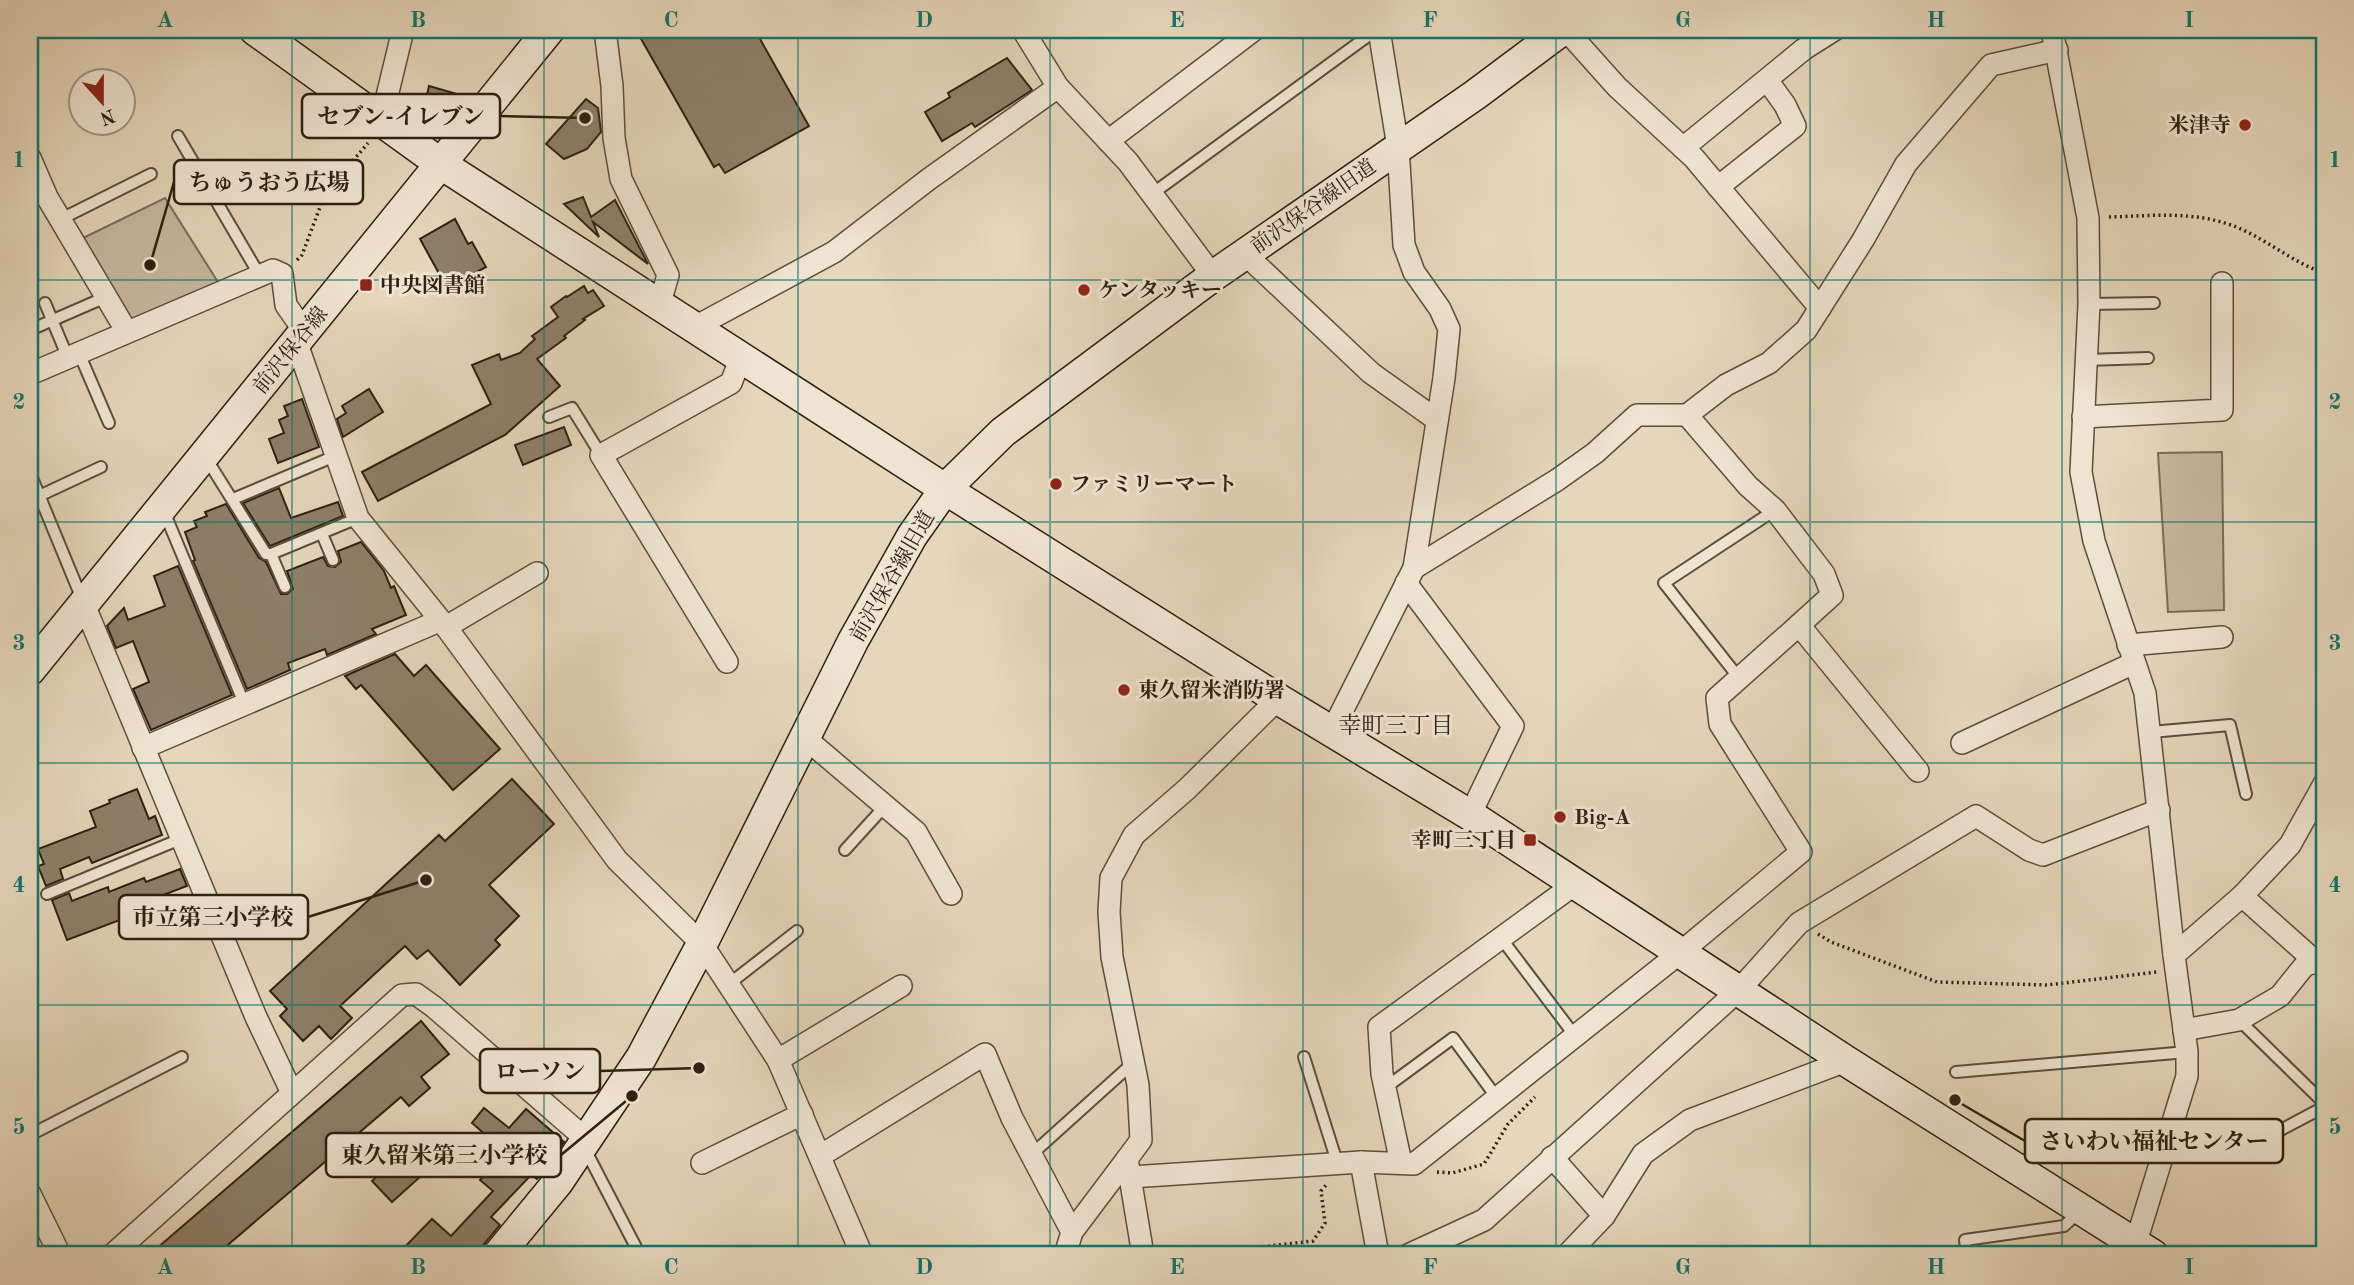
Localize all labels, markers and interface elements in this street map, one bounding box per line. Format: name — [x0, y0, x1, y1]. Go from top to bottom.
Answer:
text: A — [156, 9, 174, 32]
text: B — [410, 9, 426, 32]
text: C — [663, 9, 679, 32]
text: D — [915, 9, 933, 32]
text: E — [1169, 9, 1185, 32]
text: F — [1422, 9, 1438, 32]
text: G — [1675, 9, 1691, 32]
text: H — [1927, 9, 1945, 32]
text: I — [2184, 9, 2194, 32]
north arrow — [66, 66, 136, 136]
callout: セブン-イレブン — [302, 94, 500, 138]
text: N — [97, 104, 117, 127]
text: セブン-イレブン — [317, 104, 485, 129]
place label: 米津寺 — [2168, 114, 2231, 137]
marker: 米津寺 — [2237, 117, 2253, 133]
text: 1 — [12, 149, 26, 172]
text: 1 — [2328, 149, 2342, 172]
street label: 前沢保谷線旧道 — [1246, 155, 1380, 258]
callout: ちゅうおう広場 — [174, 160, 363, 204]
text: ちゅうおう広場 — [189, 170, 350, 195]
place label: 中央図書館 — [380, 274, 485, 297]
marker: 中央図書館 — [358, 277, 374, 293]
place label: ケンタッキー — [1098, 280, 1222, 302]
marker: ケンタッキー — [1076, 282, 1092, 298]
street label: 前沢保谷線 — [248, 302, 332, 398]
text: 2 — [12, 391, 26, 414]
text: 2 — [2328, 391, 2342, 414]
place label: ファミリーマート — [1070, 474, 1238, 496]
marker: ファミリーマート — [1048, 476, 1064, 492]
street label: 前沢保谷線旧道 — [846, 507, 939, 646]
text: 3 — [12, 632, 26, 655]
text: 3 — [2328, 632, 2342, 655]
place label: 東久留米消防署 — [1138, 679, 1285, 702]
marker: 東久留米消防署 — [1116, 682, 1132, 698]
district label: 幸町三丁目 — [1339, 713, 1454, 738]
place label: Big-A — [1574, 808, 1631, 829]
marker: Big-A — [1552, 809, 1568, 825]
place label: 幸町三丁目 — [1411, 829, 1516, 852]
marker: 幸町三丁目 — [1522, 832, 1538, 848]
text: 4 — [12, 874, 26, 897]
text: 4 — [2328, 874, 2342, 897]
callout: 市立第三小学校 — [119, 895, 308, 939]
text: 市立第三小学校 — [133, 905, 294, 930]
callout: ローソン — [480, 1049, 600, 1093]
text: ローソン — [494, 1061, 586, 1084]
text: 5 — [12, 1116, 26, 1139]
text: 5 — [2328, 1116, 2342, 1139]
callout: さいわい福祉センター — [2025, 1119, 2283, 1163]
text: さいわい福祉センター — [2039, 1129, 2269, 1154]
callout: 東久留米第三小学校 — [326, 1133, 561, 1177]
text: 東久留米第三小学校 — [341, 1143, 548, 1168]
text: A — [156, 1256, 174, 1279]
text: B — [410, 1256, 426, 1279]
text: C — [663, 1256, 679, 1279]
text: D — [915, 1256, 933, 1279]
text: E — [1169, 1256, 1185, 1279]
text: F — [1422, 1256, 1438, 1279]
text: G — [1675, 1256, 1691, 1279]
text: H — [1927, 1256, 1945, 1279]
text: I — [2184, 1256, 2194, 1279]

